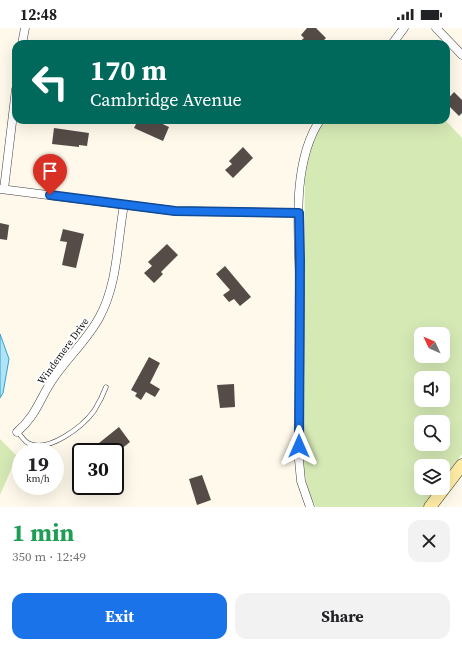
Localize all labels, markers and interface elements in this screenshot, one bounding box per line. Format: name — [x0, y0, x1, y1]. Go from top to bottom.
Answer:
text: 12:48 — [20, 4, 57, 25]
text: 170 m — [90, 51, 167, 89]
icon: left — [24, 56, 76, 108]
text: Cambridge Avenue — [90, 87, 242, 112]
pin — [33, 154, 67, 195]
icon: arrive — [39, 160, 61, 182]
street label: Windemere Drive — [35, 315, 91, 387]
north arrow — [414, 327, 450, 363]
map controls — [414, 327, 450, 495]
button: sound — [414, 371, 450, 407]
button: search — [414, 415, 450, 451]
position arrow — [278, 425, 320, 467]
speed limit sign: 30 — [72, 443, 124, 495]
text: 19 — [27, 450, 49, 478]
button: layers — [414, 459, 450, 495]
text: km/h — [26, 472, 50, 485]
text: 1 min — [12, 516, 74, 549]
button: close — [408, 520, 450, 562]
text: 350 m · 12:49 — [12, 548, 86, 565]
button: Exit — [12, 593, 227, 639]
button: Share — [235, 593, 450, 639]

